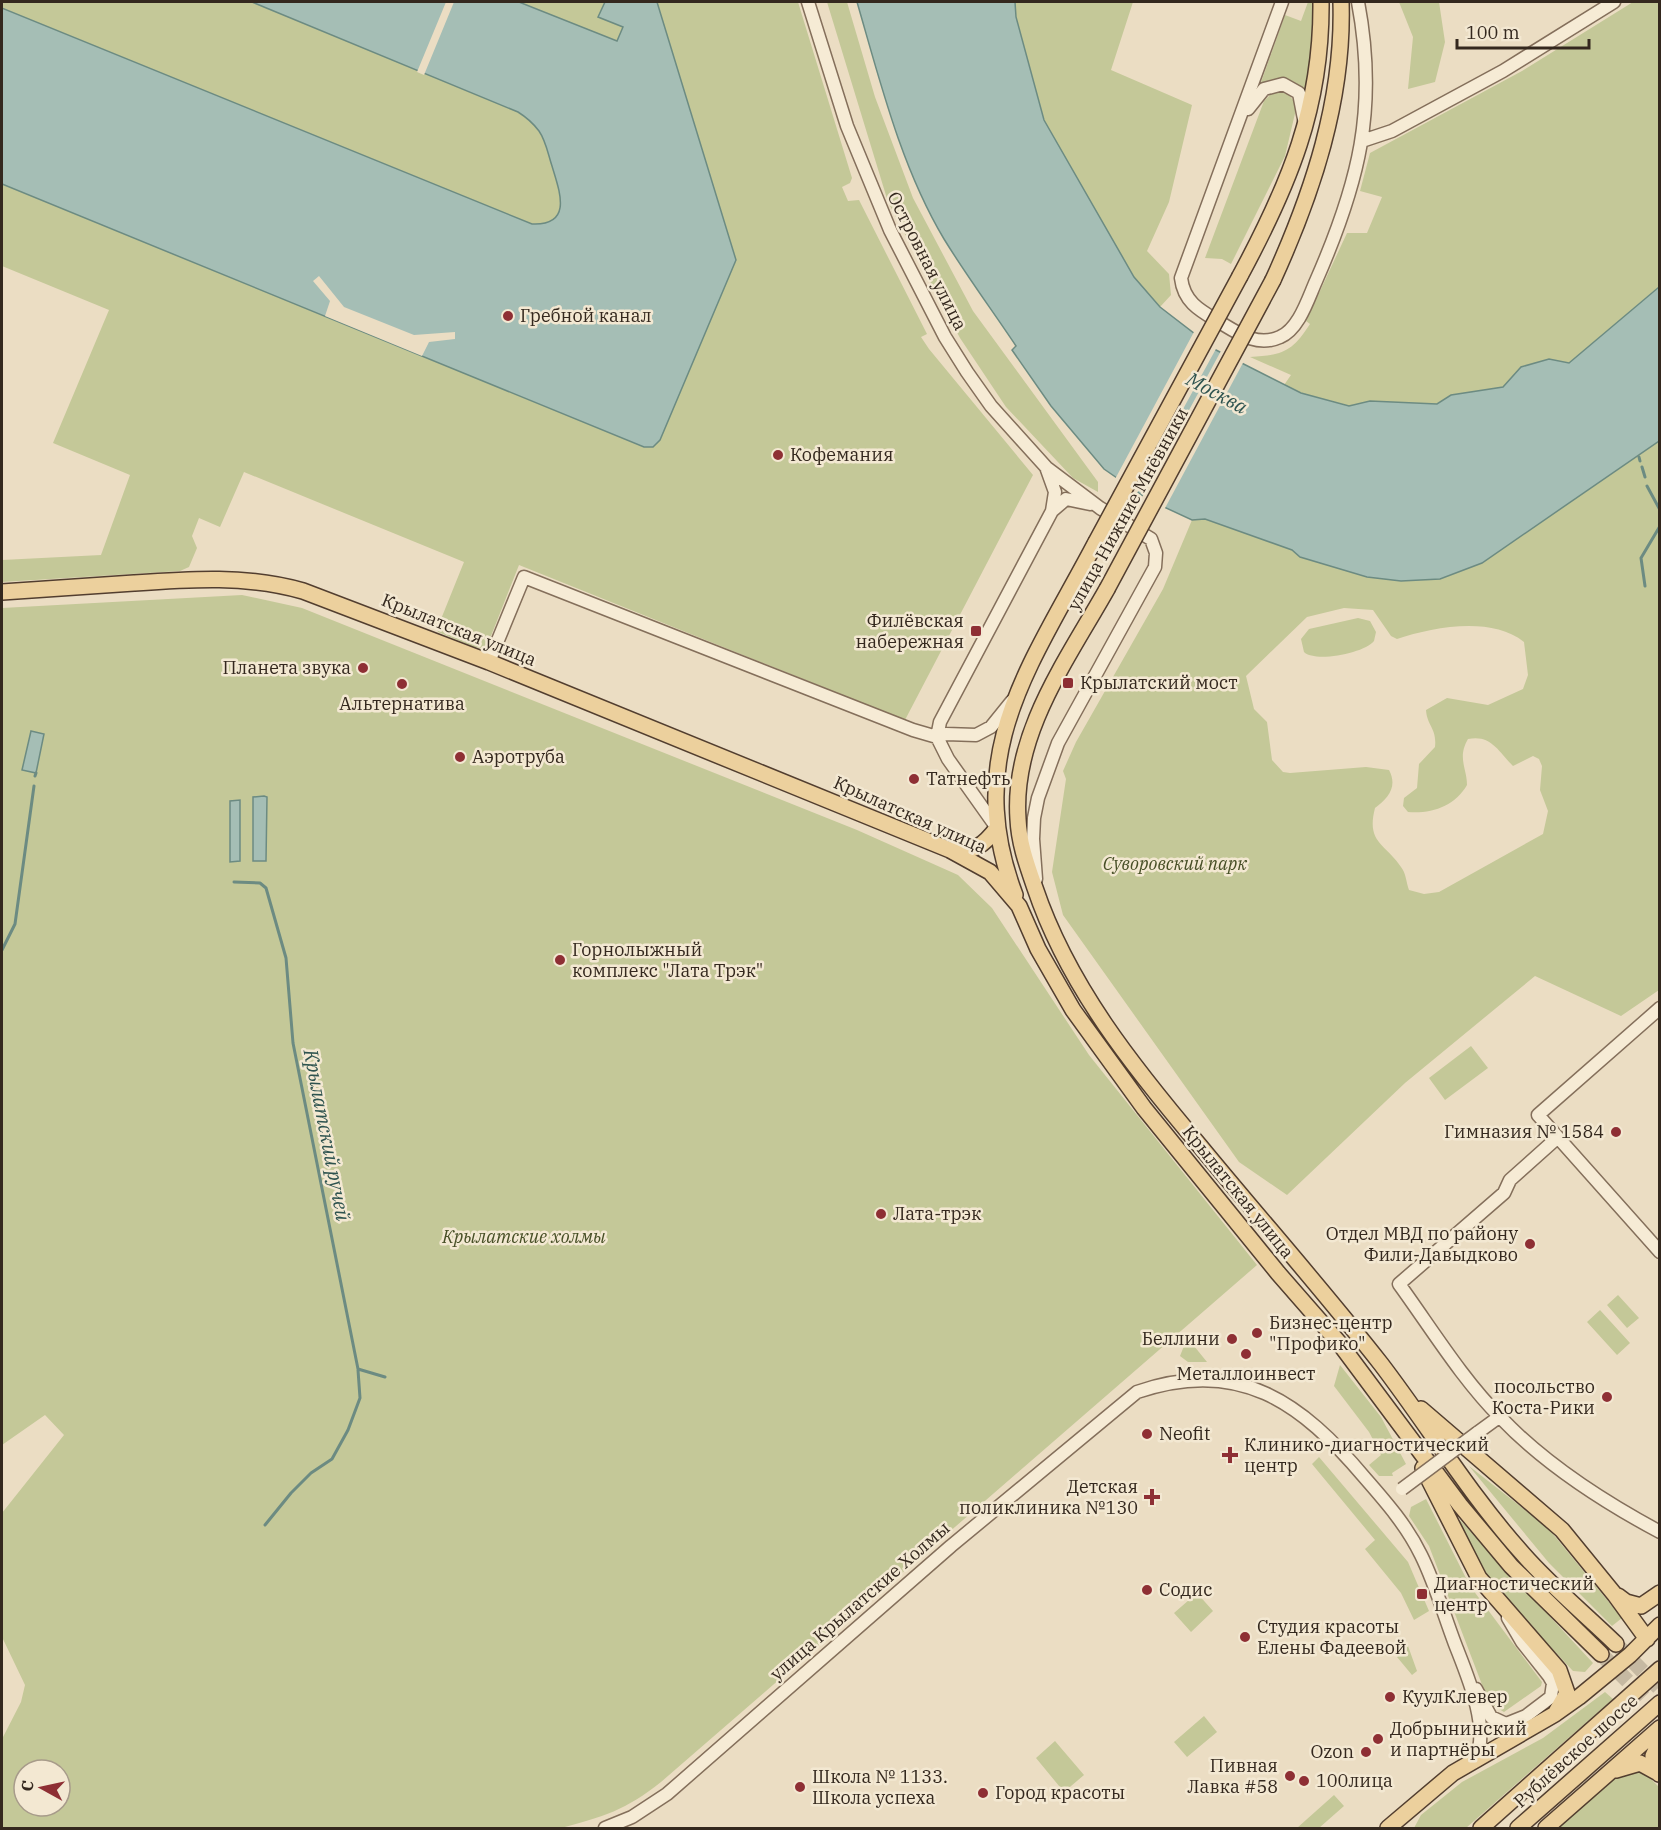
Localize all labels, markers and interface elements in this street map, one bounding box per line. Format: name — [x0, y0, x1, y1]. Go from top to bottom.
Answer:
scale bar — [1457, 12, 1589, 50]
text: 100 m — [1466, 21, 1520, 44]
street label: Островная улица — [883, 188, 972, 334]
place label: Гребной канал — [520, 304, 652, 327]
marker: Гребной канал — [501, 309, 515, 323]
water label: Москва — [1181, 365, 1253, 420]
street label: улица Нижние Мнёвники — [1062, 403, 1193, 614]
place label: Кофемания — [790, 443, 894, 466]
marker: Кофемания — [771, 448, 785, 462]
street label: Крылатская улица — [378, 588, 540, 671]
place label: Филёвская набережная — [855, 609, 964, 653]
marker: Филёвская набережная — [969, 624, 983, 638]
place label: Планета звука — [222, 656, 351, 679]
marker: Планета звука — [356, 661, 370, 675]
place label: Крылатский мост — [1080, 671, 1238, 694]
marker: Крылатский мост — [1061, 676, 1075, 690]
marker: Альтернатива — [395, 677, 409, 691]
place label: Альтернатива — [339, 692, 465, 715]
place label: Аэротруба — [472, 745, 565, 768]
marker: Аэротруба — [453, 750, 467, 764]
place label: Татнефть — [926, 767, 1011, 790]
street label: Крылатская улица — [830, 771, 990, 859]
marker: Татнефть — [907, 772, 921, 786]
park label: Суворовский парк — [1103, 852, 1247, 875]
place label: Горнолыжный комплекс "Лата Трэк" — [572, 938, 763, 982]
marker: Горнолыжный комплекс "Лата Трэк" — [553, 953, 567, 967]
water label: Крылатский ручей — [297, 1046, 358, 1224]
street label: Крылатская улица — [1178, 1120, 1299, 1263]
place label: Гимназия № 1584 — [1444, 1120, 1604, 1143]
marker: Гимназия № 1584 — [1609, 1125, 1623, 1139]
place label: Лата-трэк — [893, 1202, 982, 1225]
marker: Лата-трэк — [874, 1207, 888, 1221]
place label: Отдел МВД по району Фили-Давыдково — [1326, 1222, 1518, 1266]
park label: Крылатские холмы — [441, 1225, 606, 1248]
marker: Отдел МВД по району Фили-Давыдково — [1523, 1237, 1537, 1251]
place label: Бизнес-центр "Профико" — [1269, 1311, 1393, 1355]
marker: Бизнес-центр "Профико" — [1250, 1326, 1264, 1340]
place label: Беллини — [1142, 1327, 1220, 1350]
marker: Беллини — [1225, 1332, 1239, 1346]
marker: Металлоинвест — [1239, 1347, 1253, 1361]
place label: Металлоинвест — [1177, 1362, 1315, 1385]
place label: посольство Коста-Рики — [1492, 1375, 1595, 1419]
marker: посольство Коста-Рики — [1600, 1390, 1614, 1404]
place label: Neofit — [1159, 1422, 1210, 1445]
marker: Neofit — [1140, 1427, 1154, 1441]
place label: Клинико-диагностический центр — [1244, 1433, 1489, 1477]
marker: Клинико-диагностический центр — [1221, 1446, 1239, 1464]
place label: Детская поликлиника №130 — [959, 1475, 1138, 1519]
marker: Детская поликлиника №130 — [1143, 1488, 1161, 1506]
street label: улица Крылатские Холмы — [765, 1516, 954, 1685]
place label: Диагностический центр — [1434, 1572, 1594, 1616]
place label: Содис — [1159, 1578, 1213, 1601]
marker: Содис — [1140, 1583, 1154, 1597]
marker: Диагностический центр — [1415, 1587, 1429, 1601]
place label: Студия красоты Елены Фадеевой — [1257, 1615, 1407, 1659]
marker: Студия красоты Елены Фадеевой — [1238, 1630, 1252, 1644]
place label: КуулКлевер — [1402, 1685, 1508, 1708]
street label: Рублёвское шоссе — [1509, 1689, 1643, 1812]
marker: КуулКлевер — [1383, 1690, 1397, 1704]
place label: Добрынинский и партнёры — [1390, 1717, 1527, 1761]
marker: Добрынинский и партнёры — [1371, 1732, 1385, 1746]
place label: Ozon — [1310, 1740, 1354, 1763]
marker: Ozon — [1359, 1745, 1373, 1759]
place label: Пивная Лавка #58 — [1187, 1754, 1278, 1798]
north arrow — [12, 1758, 72, 1818]
place label: Школа № 1133. Школа успеха — [812, 1765, 948, 1809]
marker: Пивная Лавка #58 — [1283, 1769, 1297, 1783]
place label: 100лица — [1316, 1769, 1393, 1792]
marker: 100лица — [1297, 1774, 1311, 1788]
text: С — [17, 1779, 38, 1793]
marker: Школа № 1133. Школа успеха — [793, 1780, 807, 1794]
place label: Город красоты — [995, 1781, 1125, 1804]
marker: Город красоты — [976, 1786, 990, 1800]

